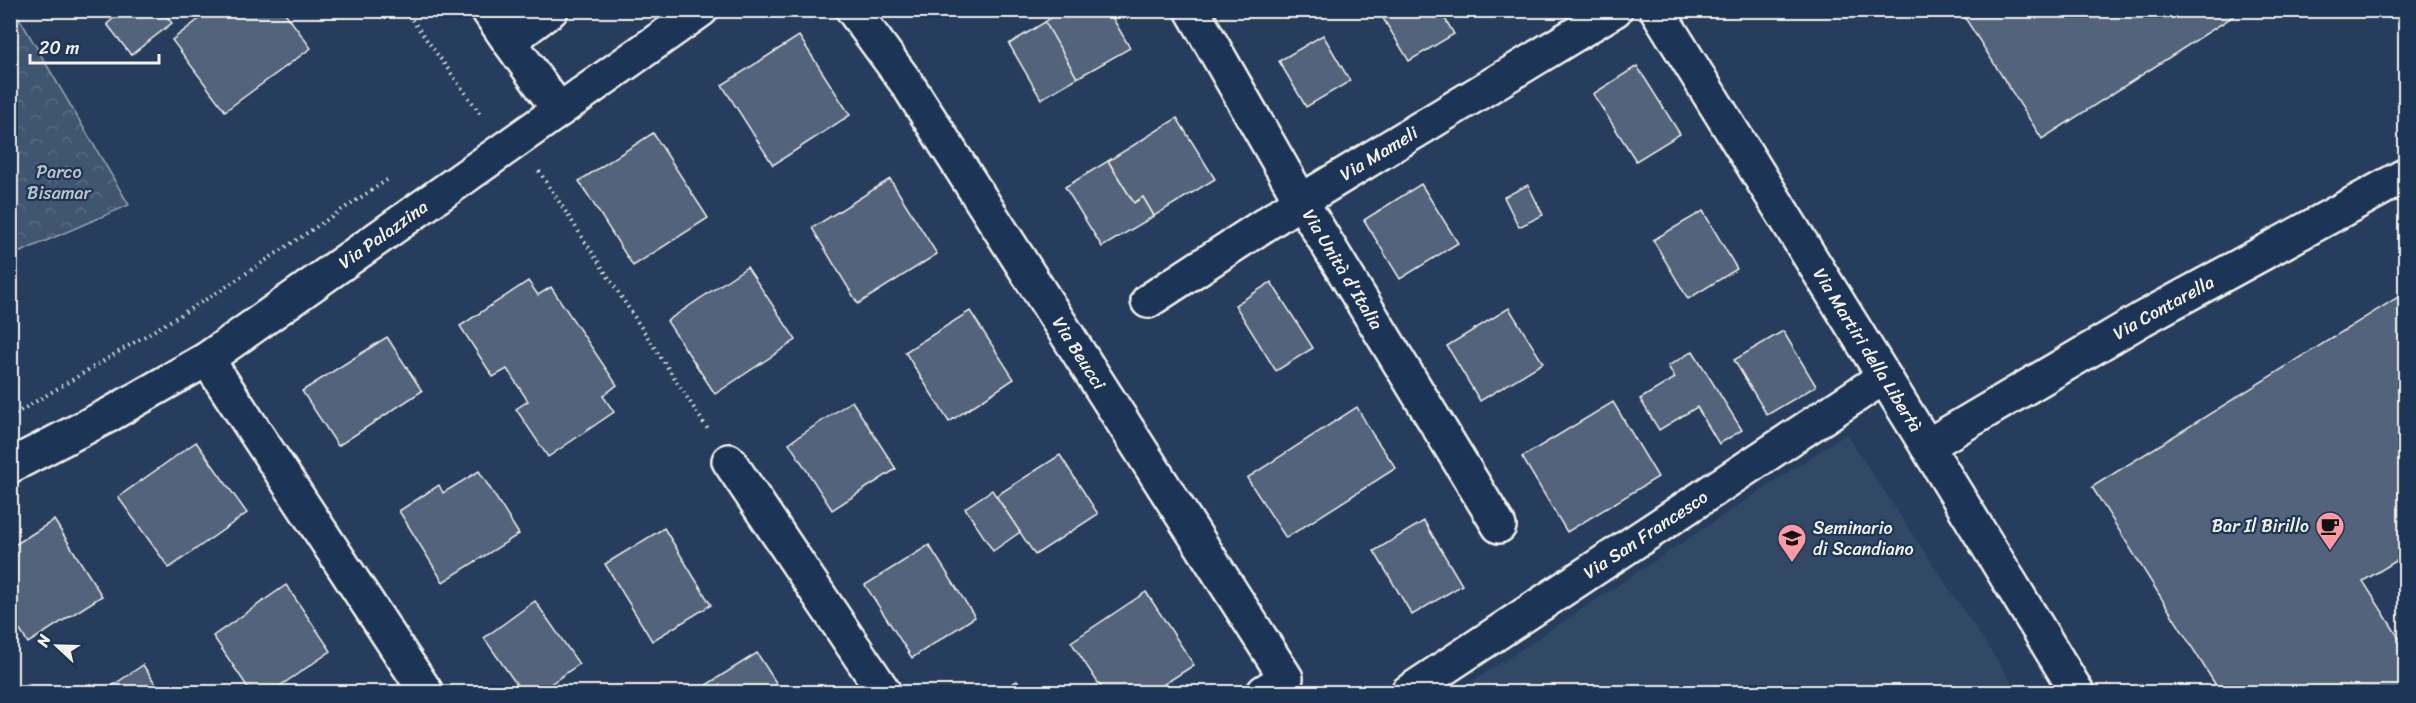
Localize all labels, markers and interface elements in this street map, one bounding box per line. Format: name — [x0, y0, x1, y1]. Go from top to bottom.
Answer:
scale bar — [30, 27, 159, 65]
text: 20 m — [39, 32, 79, 64]
street label: Via Mameli — [1333, 117, 1425, 190]
park label: Parco Bisamar — [27, 156, 93, 209]
street label: Via Palazzina — [331, 191, 435, 278]
street label: Via Unità d'Italia — [1293, 203, 1392, 336]
street label: Via Martiri della Libertà — [1804, 261, 1931, 439]
street label: Via Contarella — [2106, 266, 2220, 349]
street label: Via Beucci — [1043, 310, 1115, 397]
street label: Via San Francesco — [1577, 481, 1715, 588]
place label: Bar Il Birillo — [2212, 510, 2309, 542]
cafe icon: Bar Il Birillo — [2314, 510, 2346, 552]
place label: Seminario di Scandiano — [1813, 512, 1914, 565]
school or university icon: Seminario di Scandiano — [1776, 522, 1808, 564]
north arrow — [27, 616, 87, 676]
text: N — [28, 629, 59, 652]

